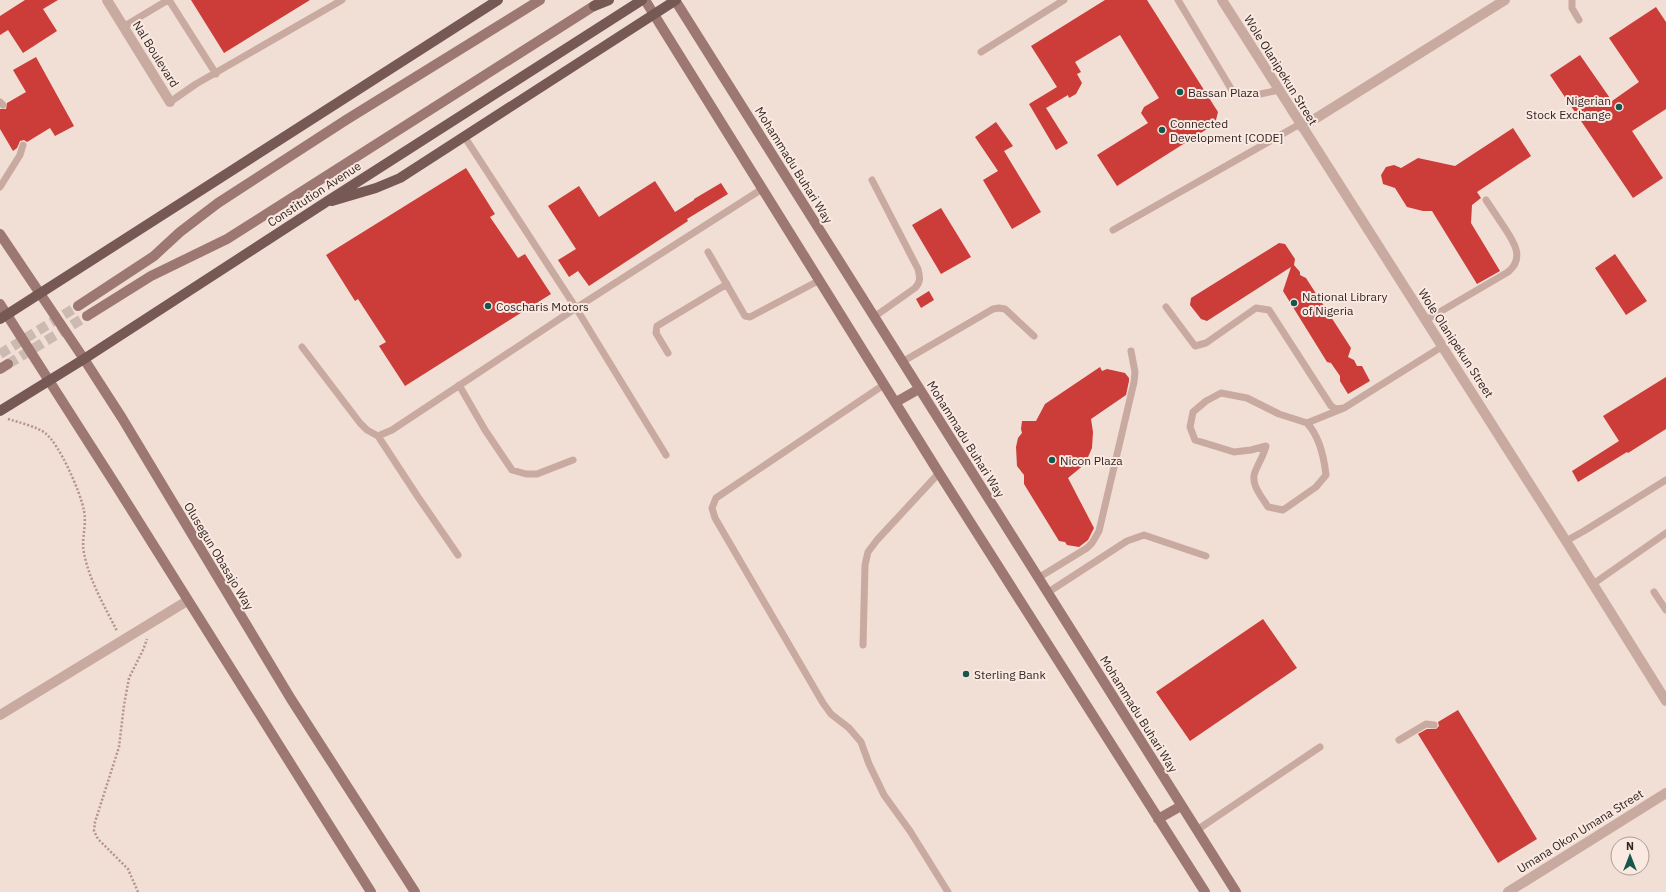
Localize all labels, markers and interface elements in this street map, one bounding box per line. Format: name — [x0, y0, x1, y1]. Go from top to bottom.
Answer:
street label: Wole Olanipekun Street — [1241, 12, 1321, 128]
street label: Nal Boulevard — [130, 18, 182, 90]
place label: Bassan Plaza — [1188, 85, 1259, 100]
marker: Bassan Plaza — [1175, 87, 1185, 97]
place label: Nigerian Stock Exchange — [1526, 93, 1611, 122]
marker: Nigerian Stock Exchange — [1614, 102, 1624, 112]
street label: Mohammadu Buhari Way — [752, 104, 836, 226]
place label: Connected Development [CODE] — [1170, 116, 1283, 145]
marker: Connected Development [CODE] — [1157, 125, 1167, 135]
street label: Constitution Avenue — [264, 158, 364, 230]
street label: Wole Olanipekun Street — [1415, 286, 1497, 400]
place label: National Library of Nigeria — [1302, 289, 1387, 318]
marker: National Library of Nigeria — [1289, 298, 1299, 308]
place label: Coscharis Motors — [496, 299, 589, 314]
marker: Coscharis Motors — [483, 301, 493, 311]
street label: Mohammadu Buhari Way — [924, 378, 1008, 500]
place label: Nicon Plaza — [1060, 453, 1123, 468]
marker: Nicon Plaza — [1047, 455, 1057, 465]
street label: Olusegun Obasajo Way — [181, 499, 257, 613]
street label: Mohammadu Buhari Way — [1097, 653, 1181, 775]
place label: Sterling Bank — [974, 667, 1046, 682]
marker: Sterling Bank — [961, 669, 971, 679]
street label: Umana Okon Umana Street — [1514, 786, 1646, 876]
north arrow — [1610, 836, 1650, 876]
text: N — [1626, 839, 1634, 853]

